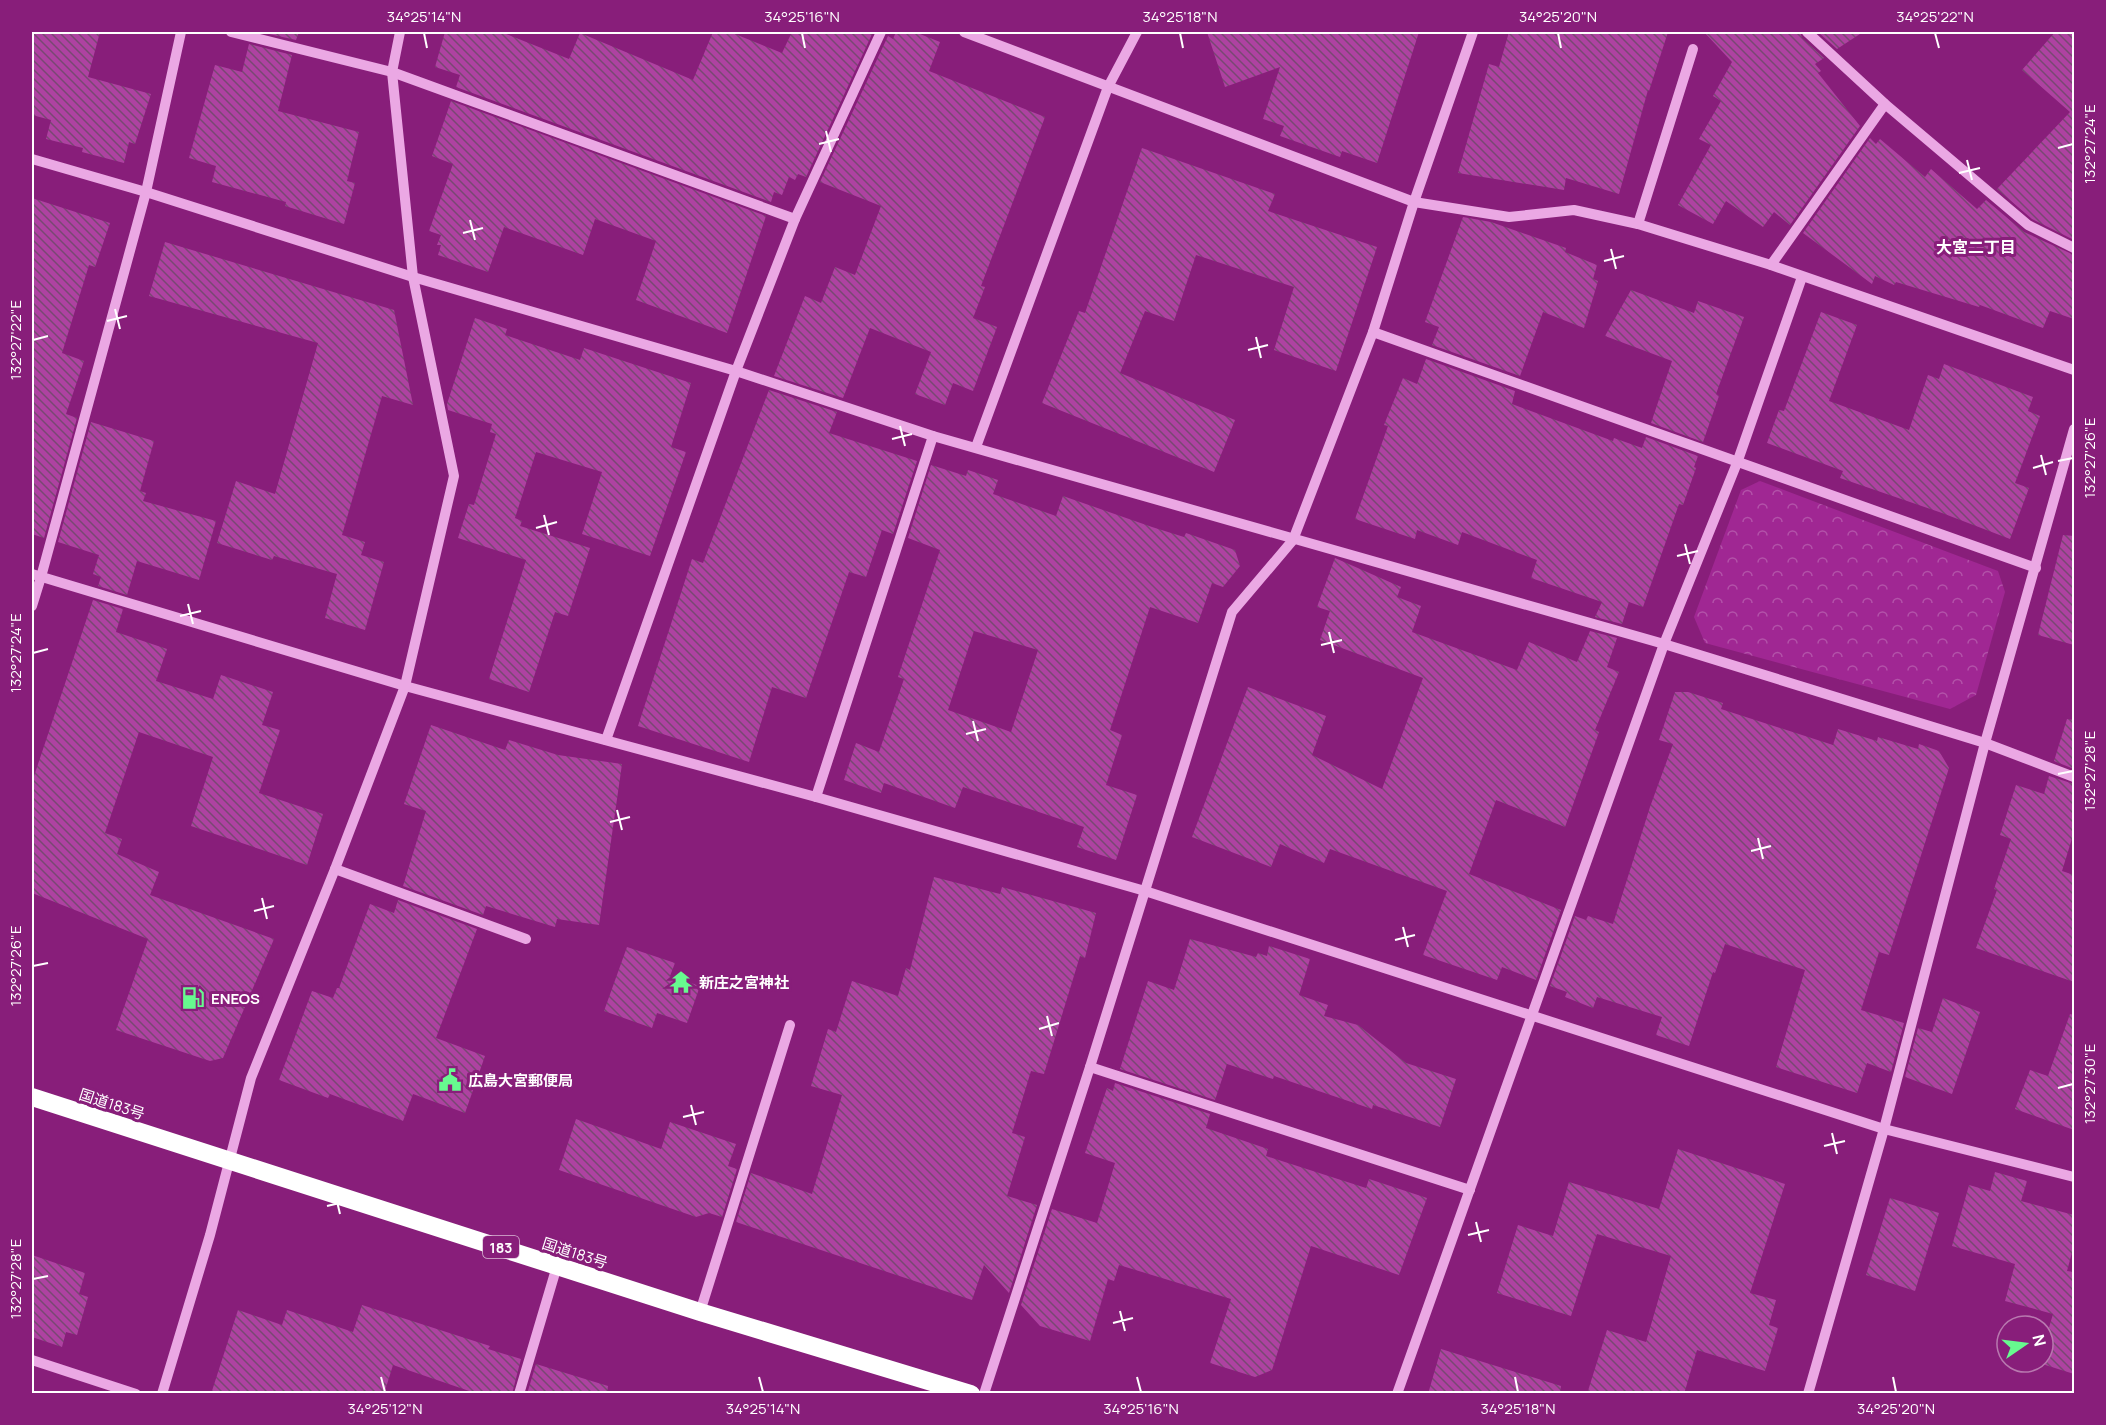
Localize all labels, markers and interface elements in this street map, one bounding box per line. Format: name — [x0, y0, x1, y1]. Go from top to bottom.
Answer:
text: 34°25'14"N — [387, 6, 461, 27]
text: 34°25'16"N — [764, 6, 840, 27]
text: 34°25'18"N — [1142, 6, 1218, 27]
text: 34°25'20"N — [1519, 6, 1597, 27]
text: 34°25'22"N — [1896, 6, 1974, 27]
text: 132°27'24"E — [2079, 104, 2100, 184]
district label: 大宮二丁目 — [1936, 236, 2016, 258]
text: 132°27'22"E — [5, 300, 26, 380]
text: 132°27'26"E — [2079, 417, 2100, 499]
text: 132°27'24"E — [5, 613, 26, 693]
text: 132°27'28"E — [2079, 731, 2100, 811]
text: 132°27'26"E — [5, 925, 26, 1007]
temple icon: 新庄之宮神社 — [668, 969, 694, 995]
place label: 新庄之宮神社 — [699, 972, 789, 993]
fuel station icon: ENEOS — [180, 985, 206, 1011]
place label: ENEOS — [211, 988, 260, 1009]
text: 132°27'30"E — [2079, 1044, 2100, 1124]
public building icon: 広島大宮郵便局 — [437, 1067, 463, 1093]
place label: 広島大宮郵便局 — [468, 1070, 573, 1091]
street label: 国道183号 — [76, 1084, 148, 1124]
street label: 国道183号 — [539, 1233, 611, 1273]
road number: 183 — [483, 1236, 519, 1258]
text: 132°27'28"E — [5, 1239, 26, 1319]
north arrow — [1995, 1314, 2055, 1374]
text: N — [2027, 1332, 2052, 1349]
text: 34°25'12"N — [348, 1398, 422, 1419]
text: 34°25'14"N — [726, 1398, 800, 1419]
text: 34°25'16"N — [1103, 1398, 1179, 1419]
text: 34°25'18"N — [1480, 1398, 1556, 1419]
text: 34°25'20"N — [1857, 1398, 1935, 1419]

